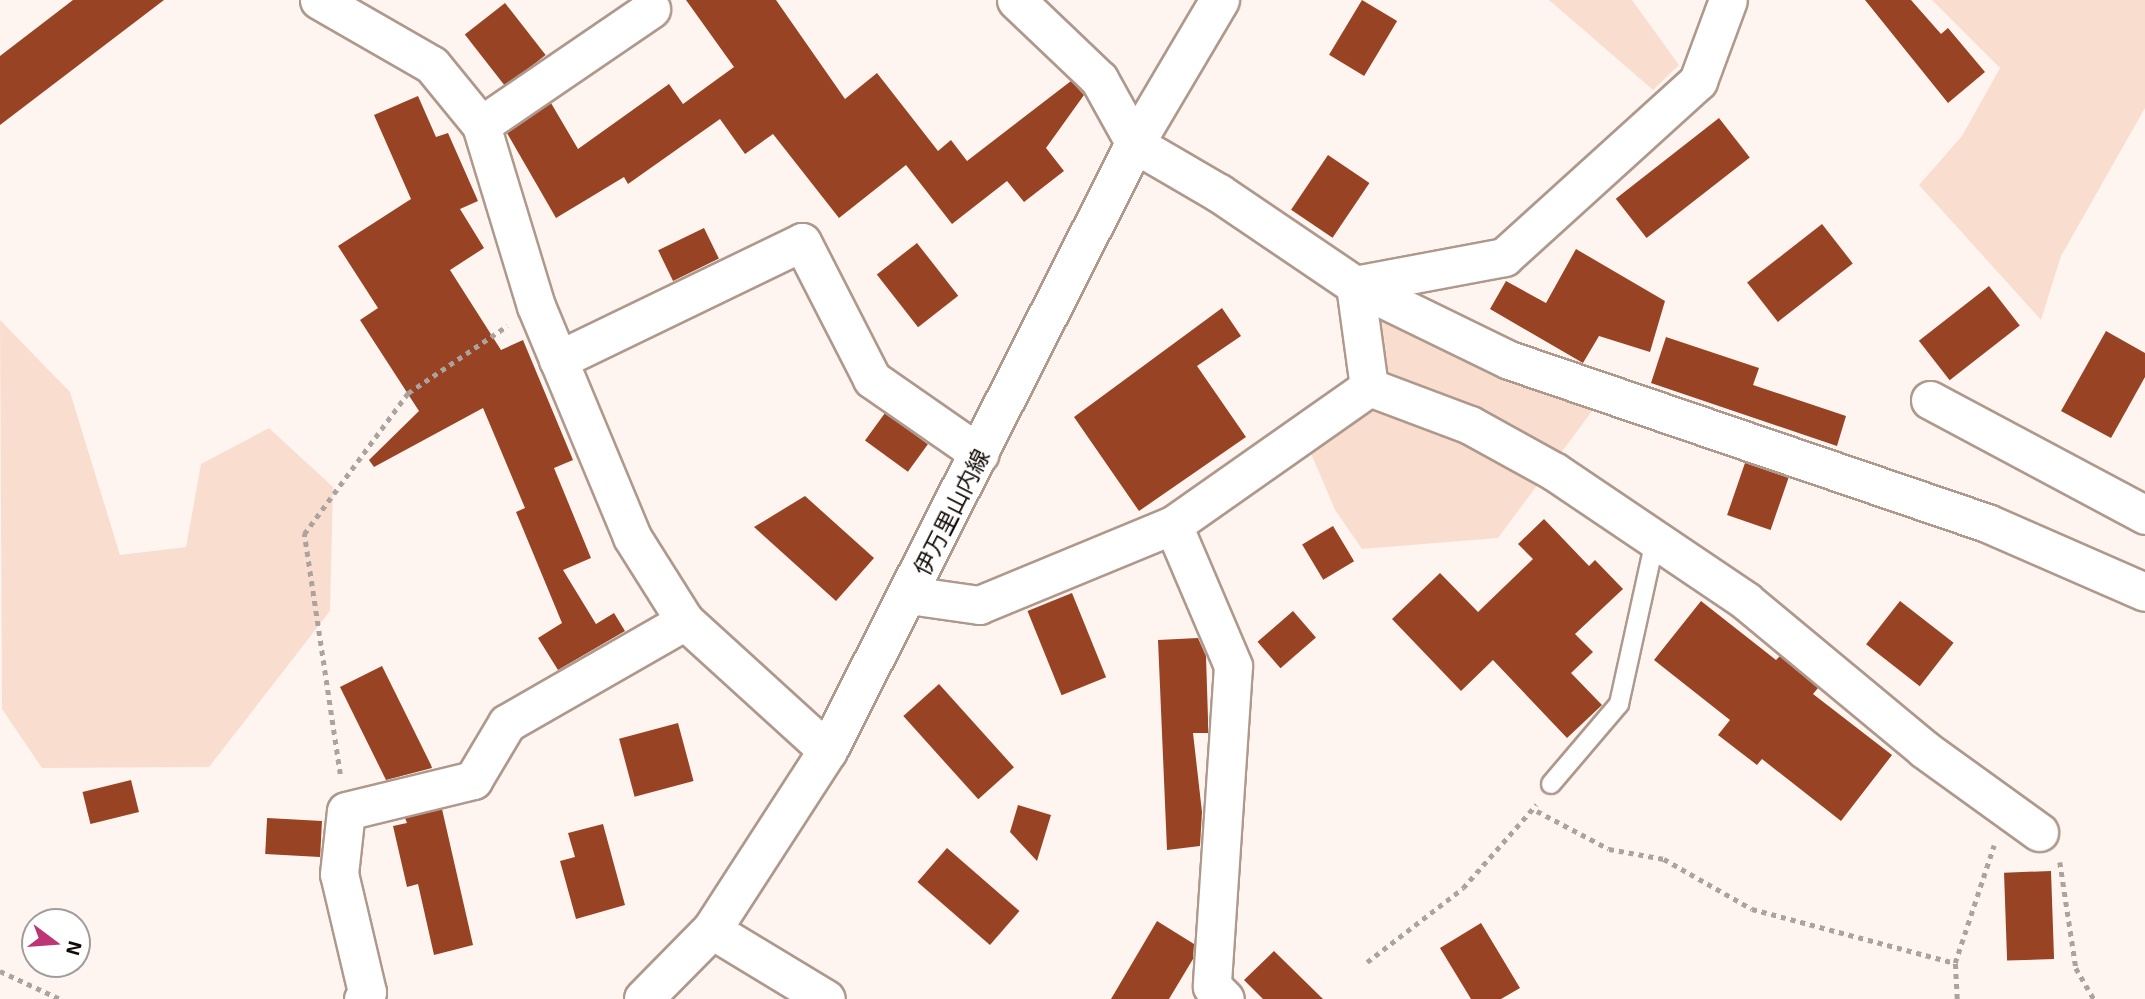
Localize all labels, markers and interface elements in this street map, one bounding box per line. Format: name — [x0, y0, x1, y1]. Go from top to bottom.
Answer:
street label: 伊万里山内線 — [907, 444, 995, 580]
north arrow — [21, 908, 91, 978]
text: N — [62, 939, 88, 958]

